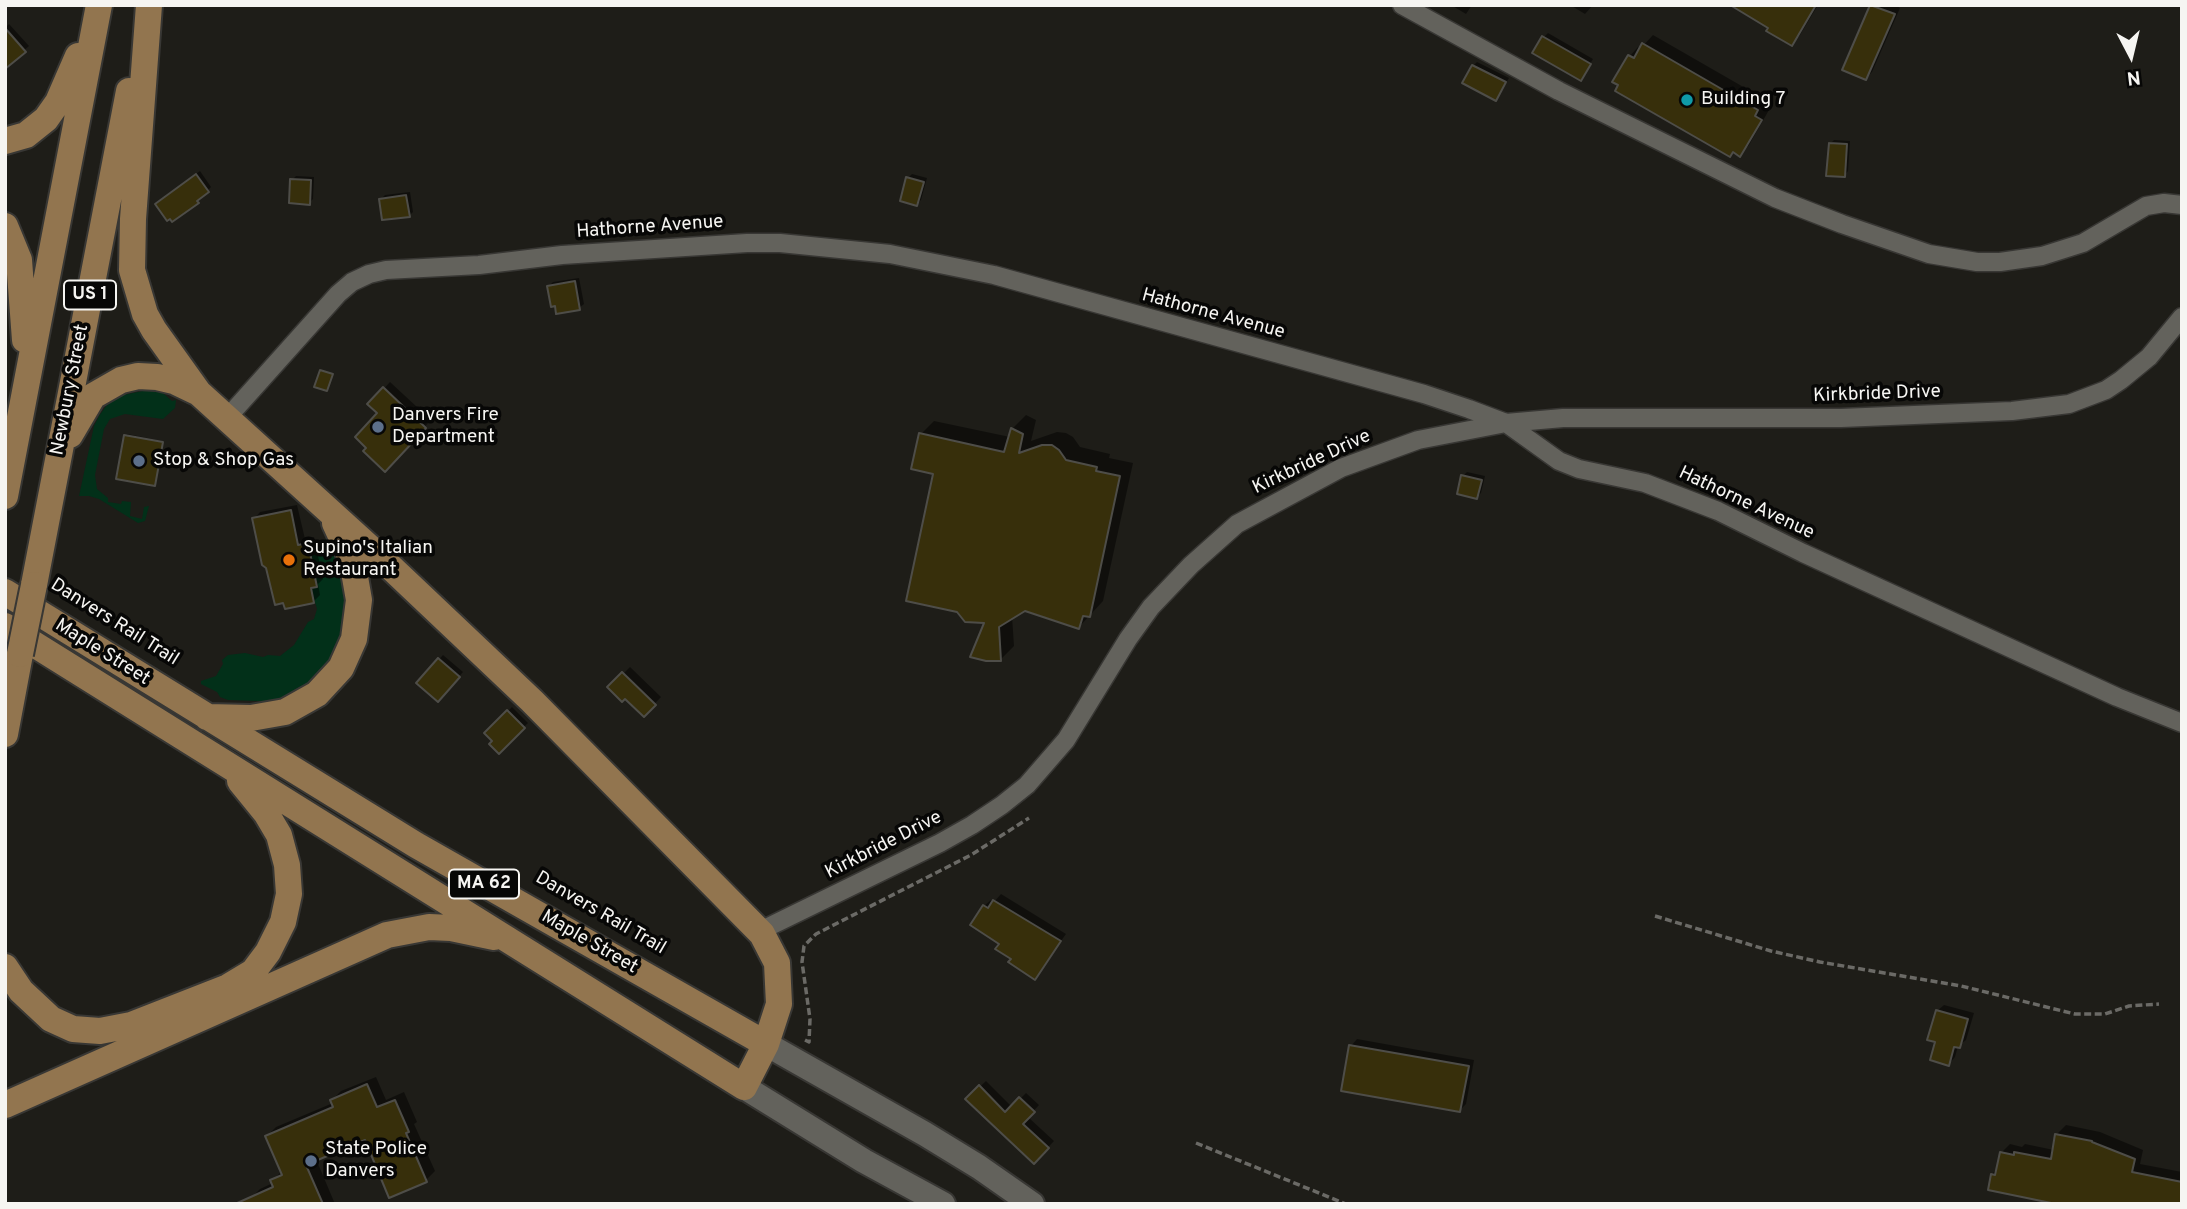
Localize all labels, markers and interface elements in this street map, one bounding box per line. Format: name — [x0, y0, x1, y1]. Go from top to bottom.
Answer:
north arrow — [2096, 21, 2166, 91]
text: N — [2125, 64, 2142, 90]
place label: Building 7 — [1701, 89, 1786, 111]
marker: Building 7 — [1679, 92, 1695, 108]
street label: Hathorne Avenue — [576, 211, 724, 245]
road number: US 1 — [64, 281, 116, 310]
street label: Hathorne Avenue — [1139, 285, 1287, 345]
street label: Newbury Street — [47, 323, 95, 457]
street label: Kirkbride Drive — [1813, 381, 1941, 409]
place label: Danvers Fire Department — [392, 405, 499, 449]
marker: Danvers Fire Department — [370, 419, 386, 435]
street label: Kirkbride Drive — [1249, 426, 1375, 500]
place label: Stop & Shop Gas — [153, 450, 294, 472]
marker: Stop & Shop Gas — [131, 453, 147, 469]
street label: Hathorne Avenue — [1674, 463, 1818, 545]
place label: Supino's Italian Restaurant — [303, 538, 433, 582]
marker: Supino's Italian Restaurant — [281, 552, 297, 568]
street label: Danvers Rail Trail — [46, 574, 182, 672]
street label: Maple Street — [50, 615, 154, 691]
street label: Kirkbride Drive — [822, 807, 946, 885]
street label: Danvers Rail Trail — [531, 867, 669, 961]
road number: MA 62 — [449, 870, 519, 898]
street label: Maple Street — [537, 906, 641, 980]
place label: State Police Danvers — [325, 1139, 427, 1183]
marker: State Police Danvers — [303, 1153, 319, 1169]

